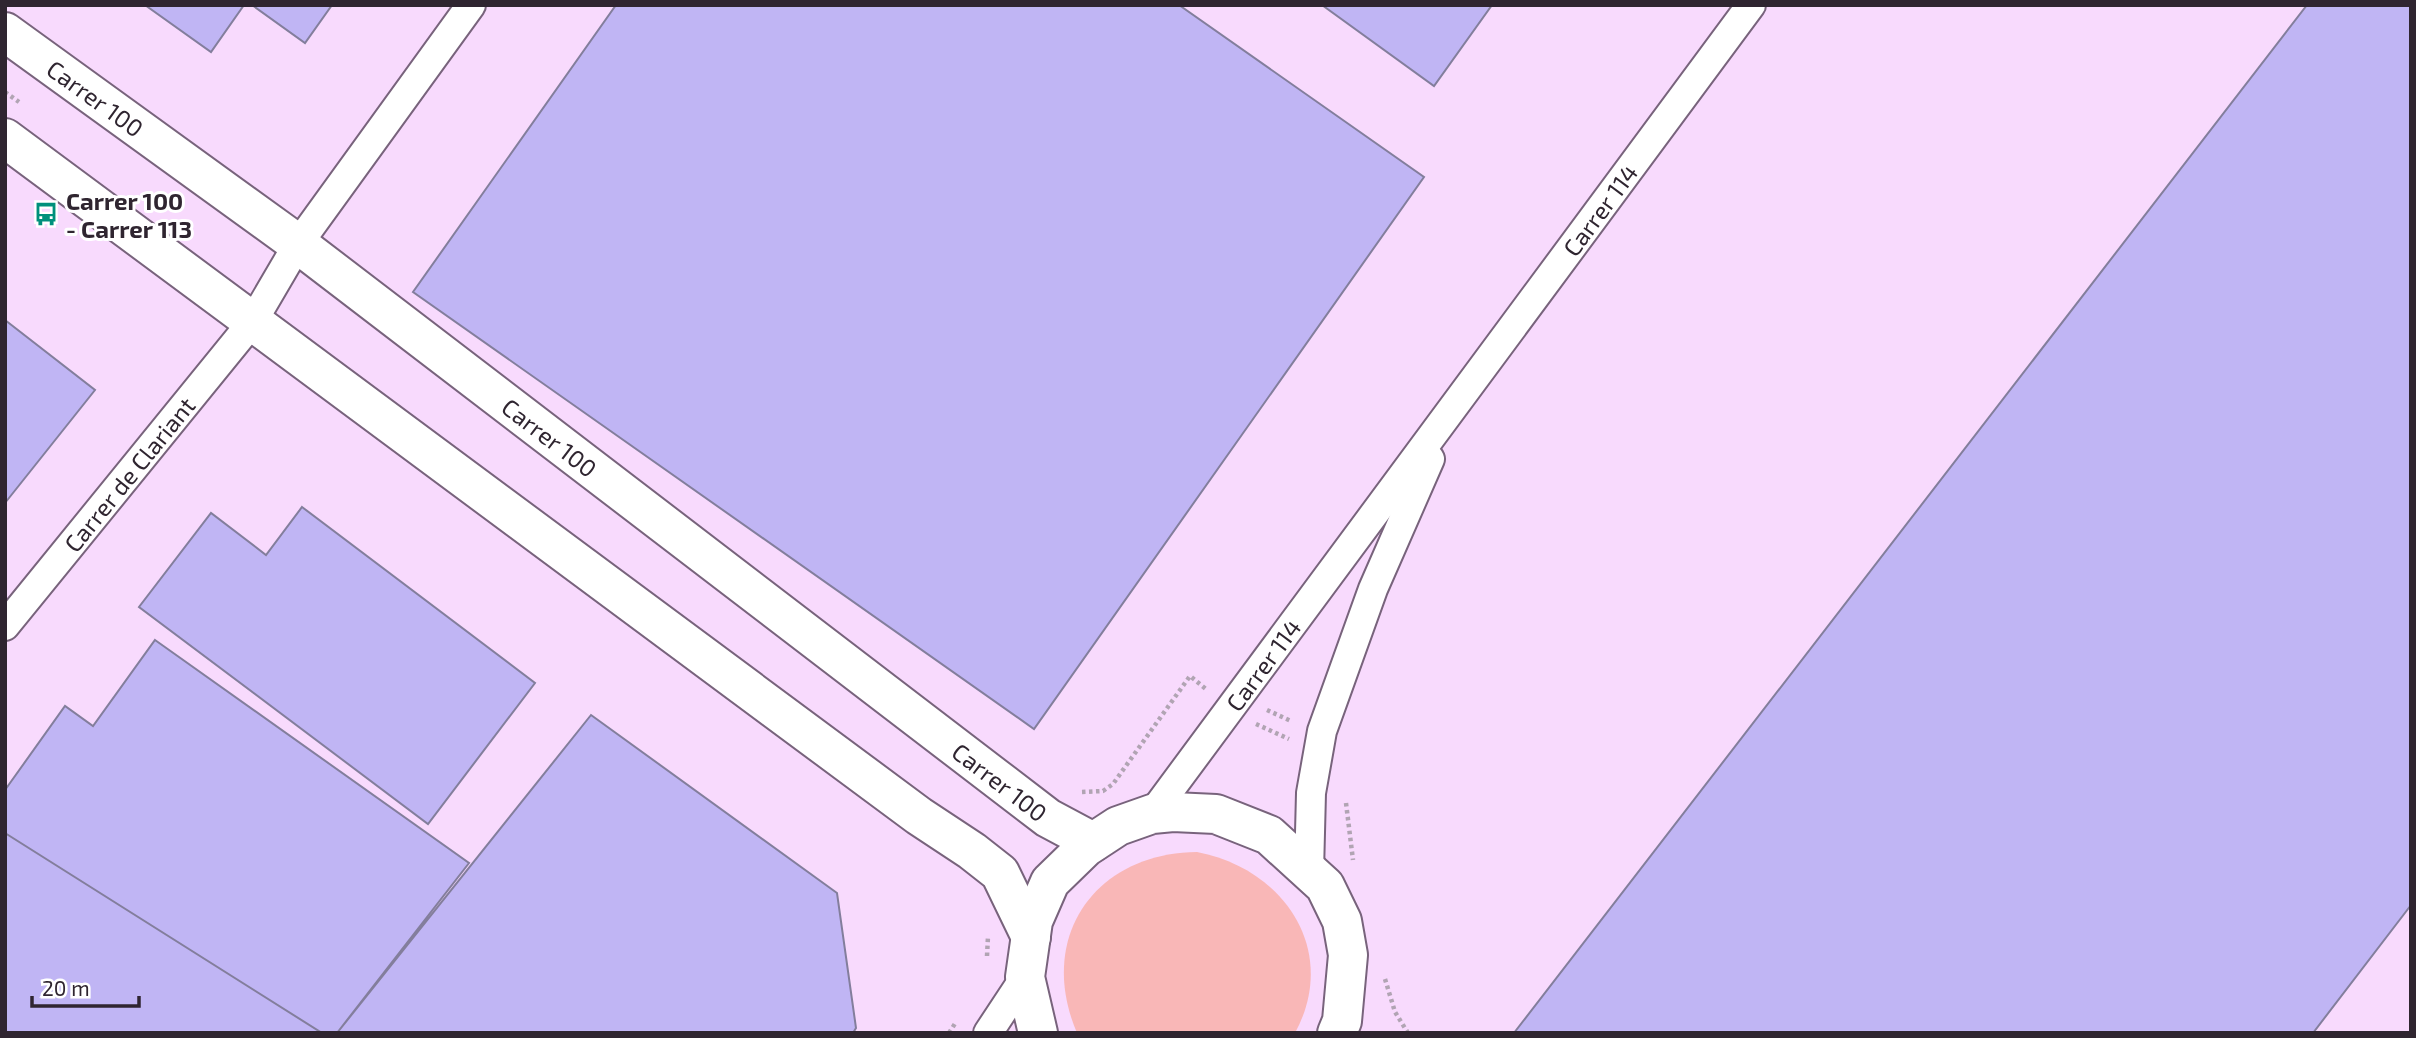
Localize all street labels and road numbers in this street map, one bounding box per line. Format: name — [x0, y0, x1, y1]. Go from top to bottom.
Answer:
street label: Carrer 100 — [42, 53, 149, 142]
street label: Carrer 114 — [1556, 158, 1643, 261]
street label: Carrer de Clariant — [57, 391, 200, 557]
street label: Carrer 100 — [497, 391, 603, 482]
street label: Carrer 114 — [1219, 613, 1306, 716]
street label: Carrer 100 — [947, 736, 1053, 827]

